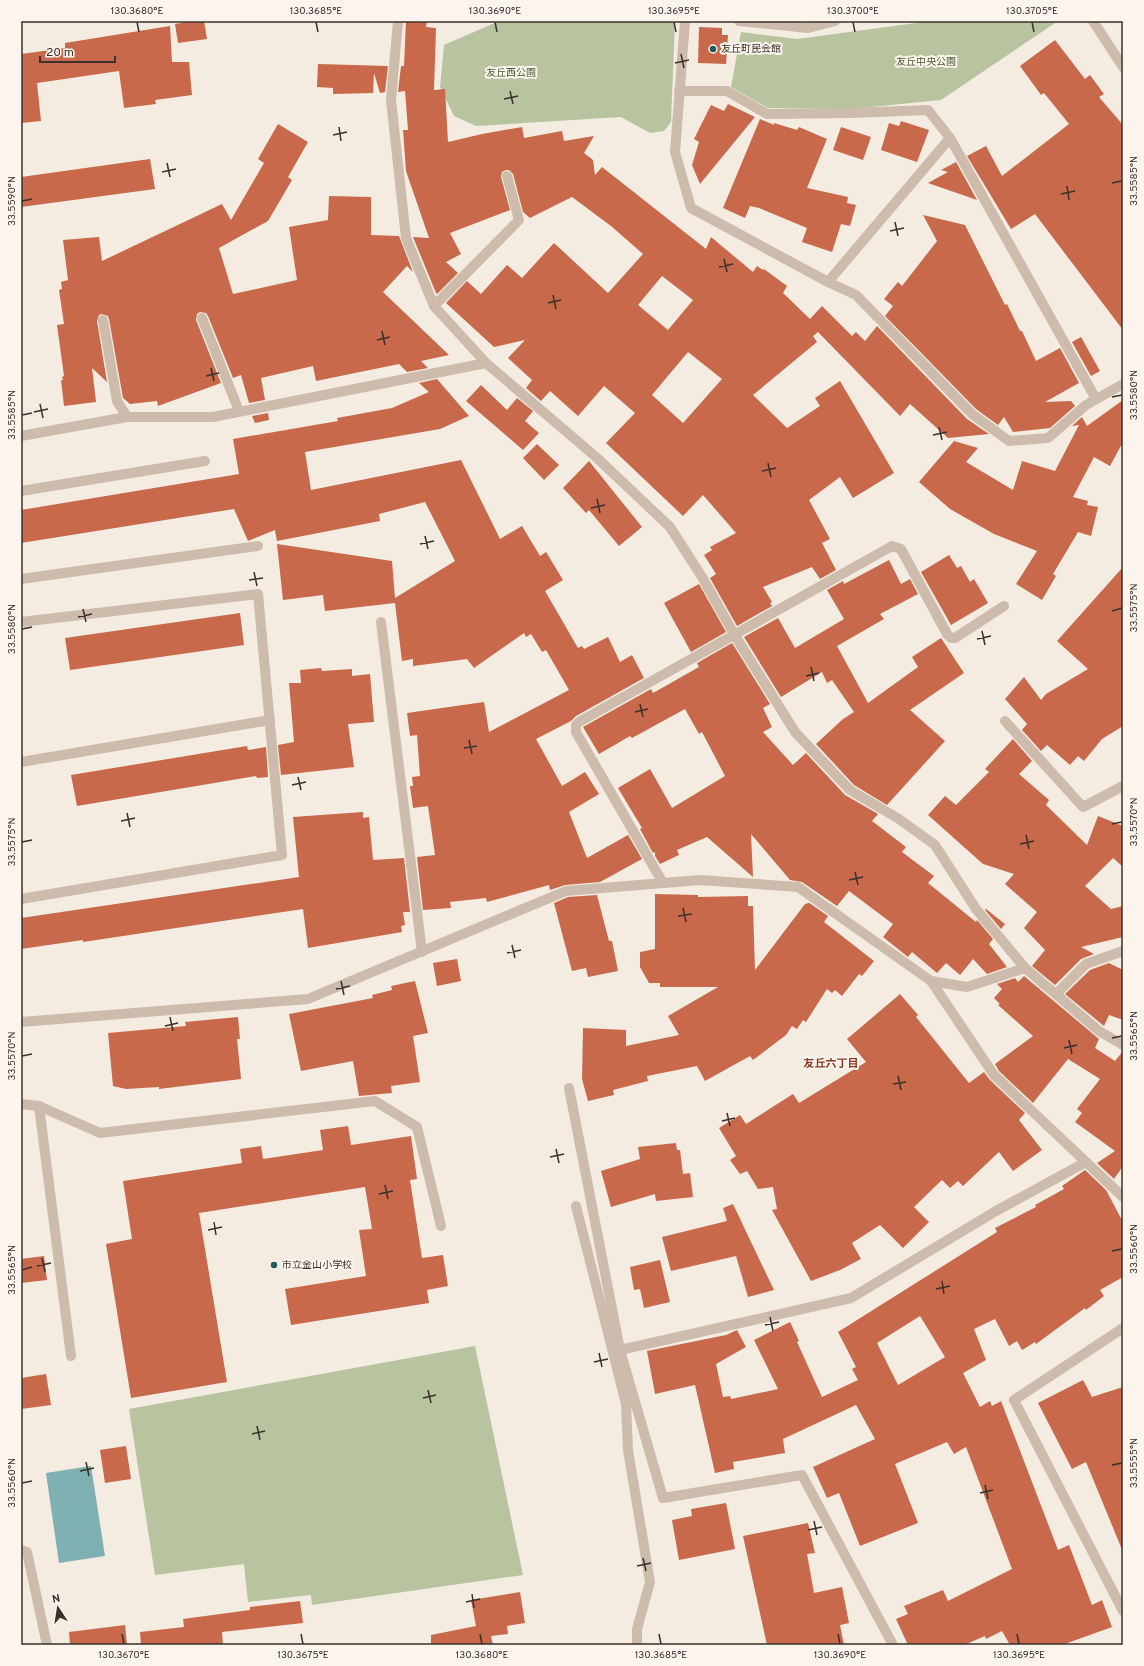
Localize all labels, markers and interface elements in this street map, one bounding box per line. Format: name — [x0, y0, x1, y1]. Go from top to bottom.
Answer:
text: 130.3680°E — [111, 5, 163, 18]
text: 130.3685°E — [290, 5, 342, 18]
text: 130.3690°E — [469, 5, 521, 18]
text: 130.3695°E — [648, 5, 700, 18]
text: 130.3700°E — [827, 5, 879, 18]
text: 130.3705°E — [1006, 5, 1058, 18]
scale bar — [40, 38, 115, 64]
place label: 友丘町民会館 — [721, 43, 781, 56]
marker: 友丘町民会館 — [708, 44, 718, 54]
text: 20 m — [46, 45, 74, 61]
park label: 友丘中央公園 — [896, 56, 956, 69]
park label: 友丘西公園 — [486, 67, 536, 80]
text: 33.5585°N — [1128, 156, 1141, 206]
text: 33.5590°N — [6, 176, 19, 226]
text: 33.5580°N — [1128, 370, 1141, 420]
text: 33.5585°N — [6, 390, 19, 440]
text: 33.5575°N — [1128, 583, 1141, 633]
text: 33.5580°N — [6, 604, 19, 654]
text: 33.5570°N — [1128, 797, 1141, 847]
text: 33.5575°N — [6, 817, 19, 867]
text: 33.5565°N — [1128, 1011, 1141, 1061]
text: 33.5570°N — [6, 1031, 19, 1081]
district label: 友丘六丁目 — [804, 1057, 859, 1071]
text: 33.5560°N — [1128, 1224, 1141, 1274]
text: 33.5565°N — [6, 1245, 19, 1295]
place label: 市立金山小学校 — [282, 1259, 352, 1272]
marker: 市立金山小学校 — [269, 1260, 279, 1270]
text: 33.5555°N — [1128, 1438, 1141, 1488]
text: 33.5560°N — [6, 1458, 19, 1508]
north arrow — [38, 1588, 78, 1628]
text: N — [51, 1592, 61, 1607]
text: 130.3670°E — [98, 1649, 150, 1662]
text: 130.3675°E — [277, 1649, 329, 1662]
text: 130.3680°E — [456, 1649, 508, 1662]
text: 130.3685°E — [635, 1649, 687, 1662]
text: 130.3690°E — [814, 1649, 866, 1662]
text: 130.3695°E — [993, 1649, 1045, 1662]

